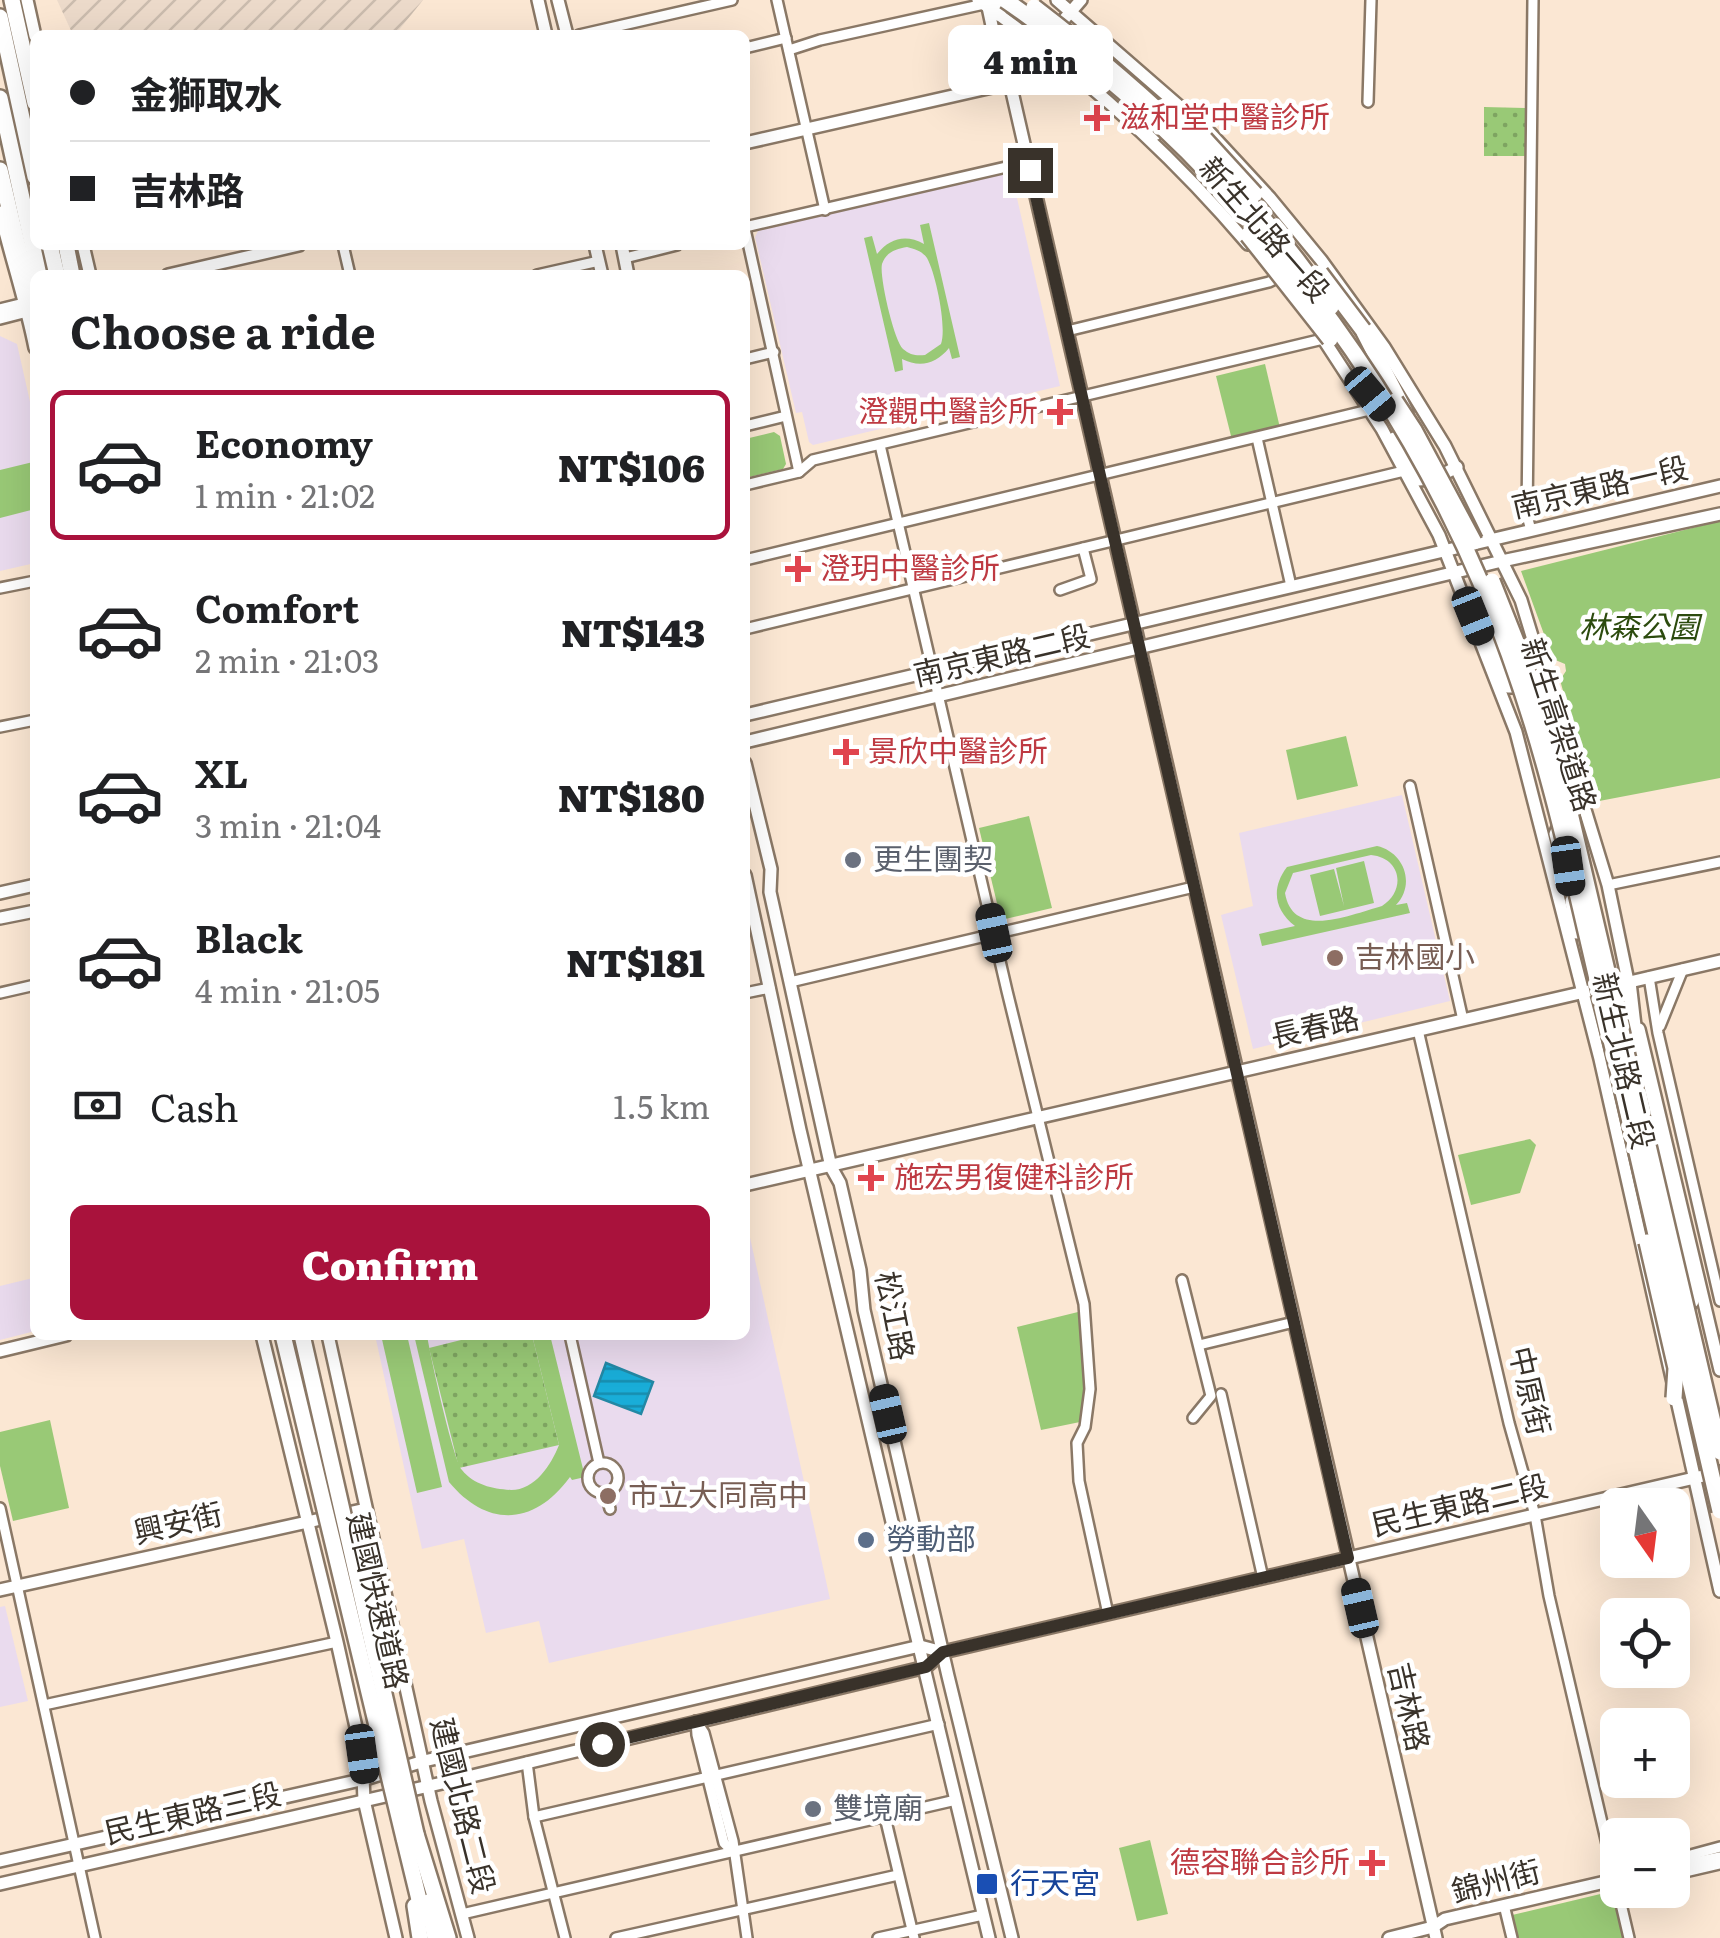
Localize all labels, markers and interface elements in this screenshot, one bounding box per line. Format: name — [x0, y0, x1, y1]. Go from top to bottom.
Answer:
callout: 4 min — [948, 25, 1112, 95]
text: 4 min — [983, 36, 1078, 84]
text: 金獅取水 — [130, 64, 282, 121]
place label: 滋和堂中醫診所 — [1120, 93, 1330, 137]
marker: 滋和堂中醫診所 — [1084, 105, 1110, 131]
street label: 新生北路一段 — [1191, 146, 1342, 310]
route end — [1008, 148, 1053, 193]
text: 吉林路 — [130, 160, 244, 217]
text: Choose a ride — [70, 296, 376, 363]
car — [1339, 361, 1401, 427]
place label: 澄觀中醫診所 — [858, 387, 1038, 431]
marker: 澄觀中醫診所 — [1047, 399, 1073, 425]
text: Economy — [195, 413, 373, 470]
icon: car — [75, 420, 165, 510]
text: NT$106 — [558, 437, 705, 494]
street label: 南京東路一段 — [1507, 443, 1692, 527]
text: 1 min · 21:02 — [195, 470, 375, 518]
place label: 澄玥中醫診所 — [820, 544, 1000, 588]
marker: 澄玥中醫診所 — [785, 556, 811, 582]
text: Comfort — [195, 578, 359, 635]
car — [1448, 583, 1498, 649]
icon: car — [75, 585, 165, 675]
text: NT$143 — [561, 602, 705, 659]
park label: 林森公園 — [1579, 603, 1703, 647]
street label: 南京東路二段 — [909, 611, 1094, 695]
street label: 新生高架道路 — [1512, 632, 1610, 816]
text: 2 min · 21:03 — [195, 635, 379, 683]
place label: 景欣中醫診所 — [868, 727, 1048, 771]
marker: 景欣中醫診所 — [833, 739, 859, 765]
text: XL — [195, 743, 248, 800]
icon: car — [75, 750, 165, 840]
text: NT$180 — [558, 767, 705, 824]
text: 3 min · 21:04 — [195, 800, 381, 848]
car — [1549, 834, 1587, 898]
place label: 更生團契 — [873, 835, 993, 879]
marker: 更生團契 — [842, 849, 864, 871]
car — [973, 901, 1015, 965]
text: Black — [195, 908, 303, 965]
icon: car — [75, 915, 165, 1005]
text: NT$181 — [566, 932, 705, 989]
place label: 吉林國小 — [1355, 933, 1475, 977]
marker: 吉林國小 — [1324, 947, 1346, 969]
text: 4 min · 21:05 — [195, 965, 380, 1013]
street label: 新生北路二段 — [1584, 968, 1668, 1153]
street label: 長春路 — [1266, 994, 1363, 1057]
text: Cash — [150, 1077, 239, 1134]
icon: cash — [70, 1078, 125, 1133]
text: 1.5 km — [613, 1081, 710, 1129]
place label: 施宏男復健科診所 — [894, 1153, 1134, 1197]
marker: 施宏男復健科診所 — [858, 1165, 884, 1191]
button: Confirm — [70, 1205, 710, 1320]
street label: 松江路 — [867, 1267, 927, 1364]
street label: 中原街 — [1500, 1342, 1563, 1439]
car — [867, 1381, 909, 1447]
street label: 民生東路二段 — [1367, 1461, 1552, 1545]
place label: 市立大同高中 — [628, 1471, 808, 1515]
marker: 市立大同高中 — [597, 1485, 619, 1507]
north arrow — [1600, 1488, 1690, 1578]
map controls — [1600, 1488, 1690, 1908]
street label: 興安街 — [129, 1490, 226, 1553]
street label: 建國快速道路 — [338, 1508, 422, 1693]
place label: 勞動部 — [886, 1515, 976, 1559]
marker: 勞動部 — [855, 1529, 877, 1551]
car — [1339, 1575, 1381, 1641]
button: locate — [1600, 1598, 1690, 1688]
street label: 吉林路 — [1379, 1658, 1442, 1755]
button: + — [1600, 1708, 1690, 1798]
street label: 建國北路二段 — [422, 1713, 508, 1898]
car — [343, 1722, 381, 1786]
route start — [580, 1722, 625, 1767]
street label: 民生東路三段 — [100, 1769, 285, 1853]
place label: 雙境廟 — [833, 1784, 923, 1828]
marker: 雙境廟 — [802, 1798, 824, 1820]
button: − — [1600, 1818, 1690, 1908]
place label: 德容聯合診所 — [1170, 1838, 1350, 1882]
street label: 錦州街 — [1446, 1847, 1544, 1911]
marker: 德容聯合診所 — [1359, 1850, 1385, 1876]
place label: 行天宮 — [1010, 1859, 1100, 1903]
marker: 行天宮 — [974, 1871, 1000, 1897]

